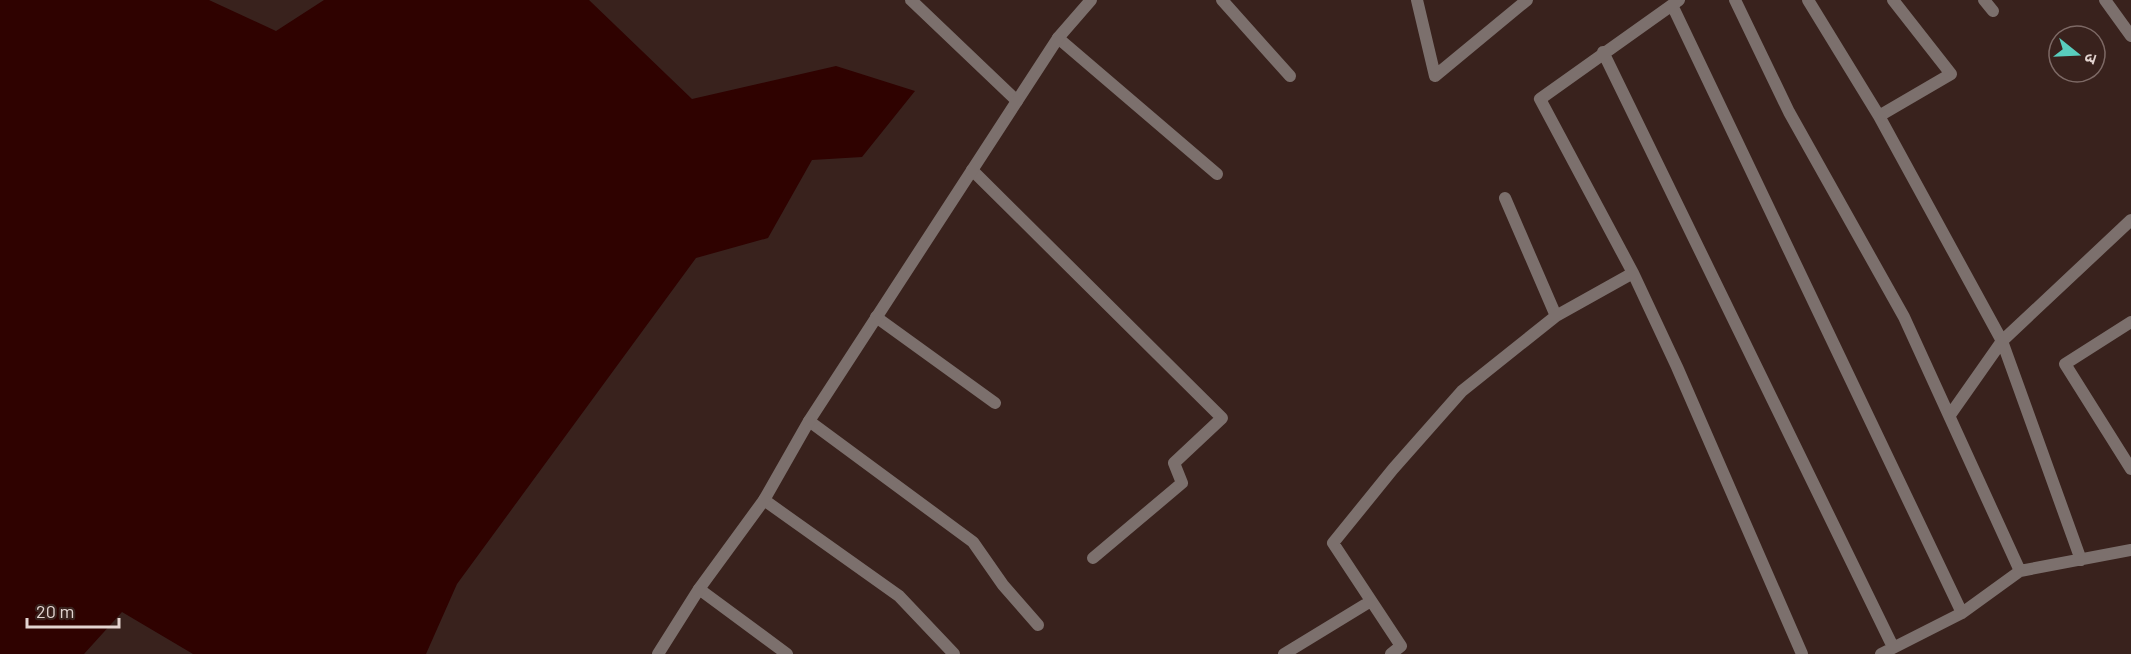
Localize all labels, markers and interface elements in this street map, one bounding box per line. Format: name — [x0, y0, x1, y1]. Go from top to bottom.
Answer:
north arrow — [2047, 24, 2107, 84]
text: उ — [2081, 51, 2102, 67]
scale bar — [27, 591, 118, 629]
text: 20 m — [36, 600, 74, 622]

